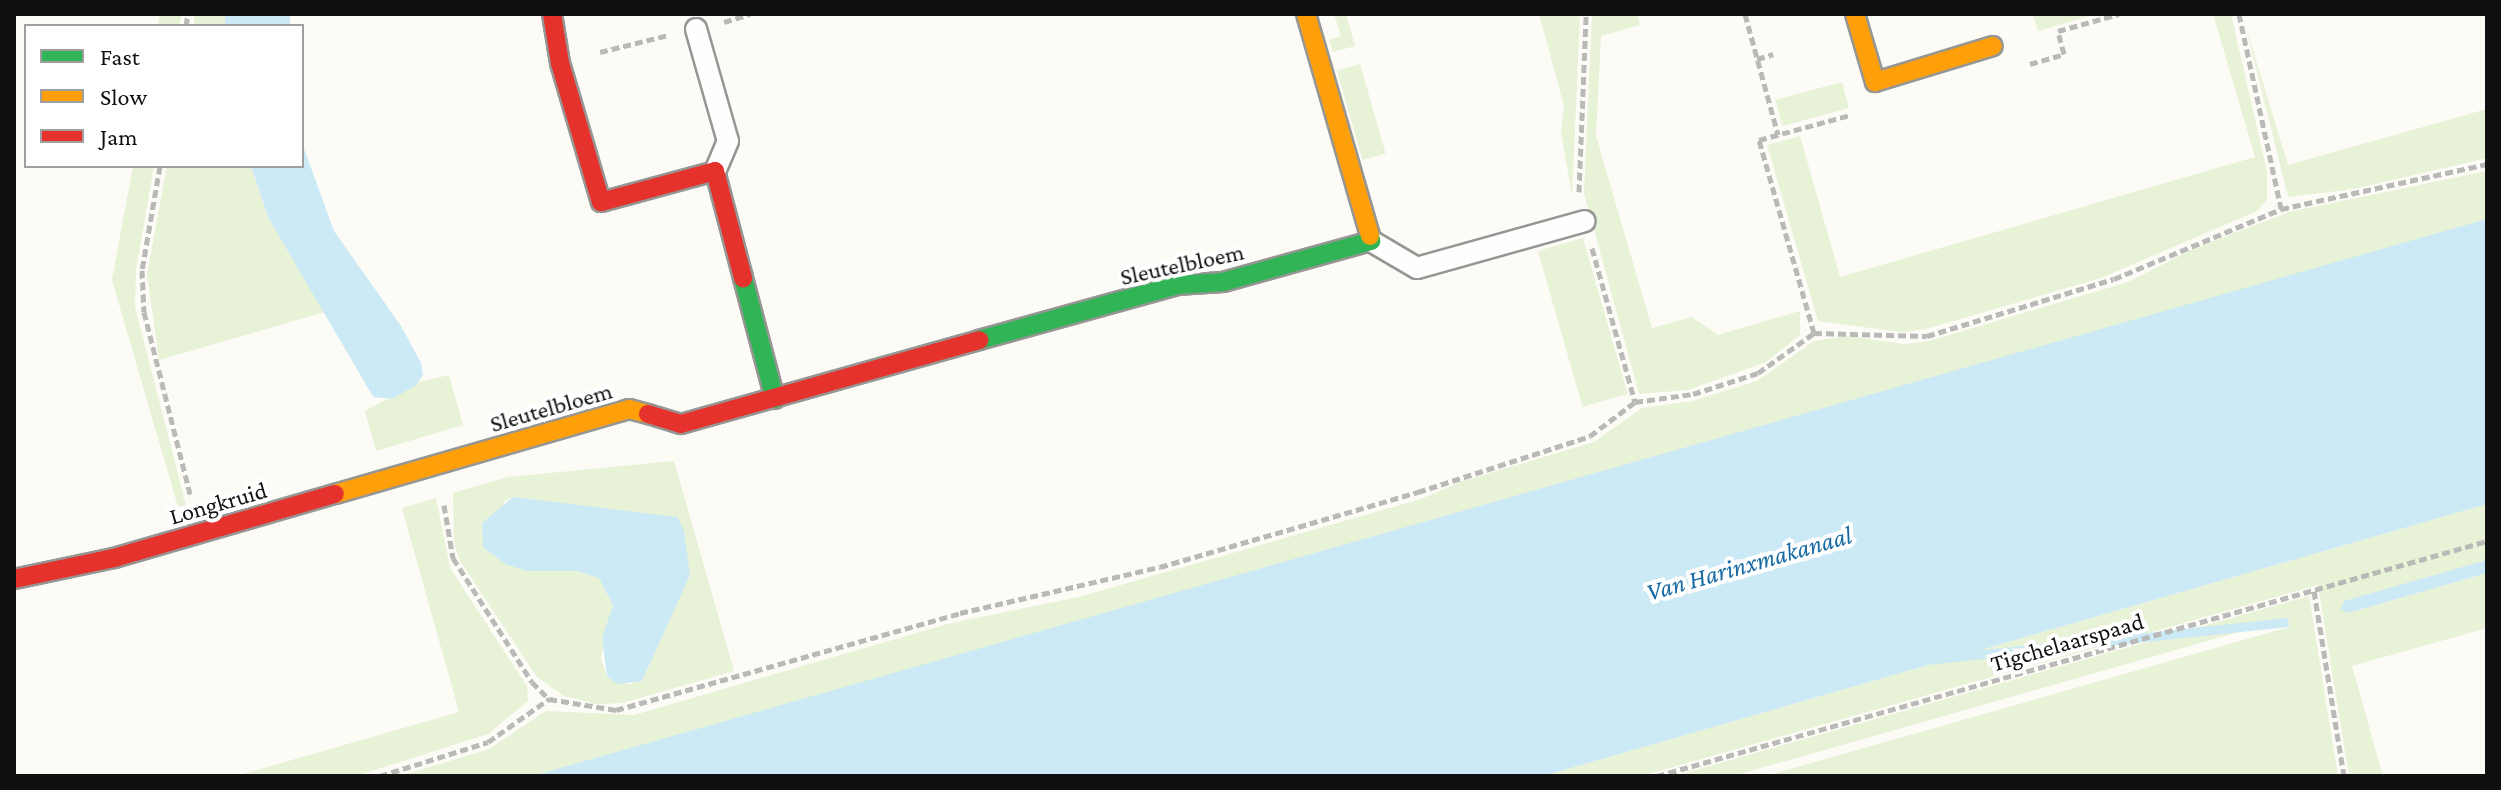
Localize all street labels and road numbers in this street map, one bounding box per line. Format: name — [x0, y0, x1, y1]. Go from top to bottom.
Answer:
street label: Sleutelbloem — [1117, 237, 1247, 291]
street label: Sleutelbloem — [487, 376, 615, 438]
street label: Longkruid — [166, 475, 270, 531]
street label: Tigchelaarspaad — [1987, 606, 2147, 678]

